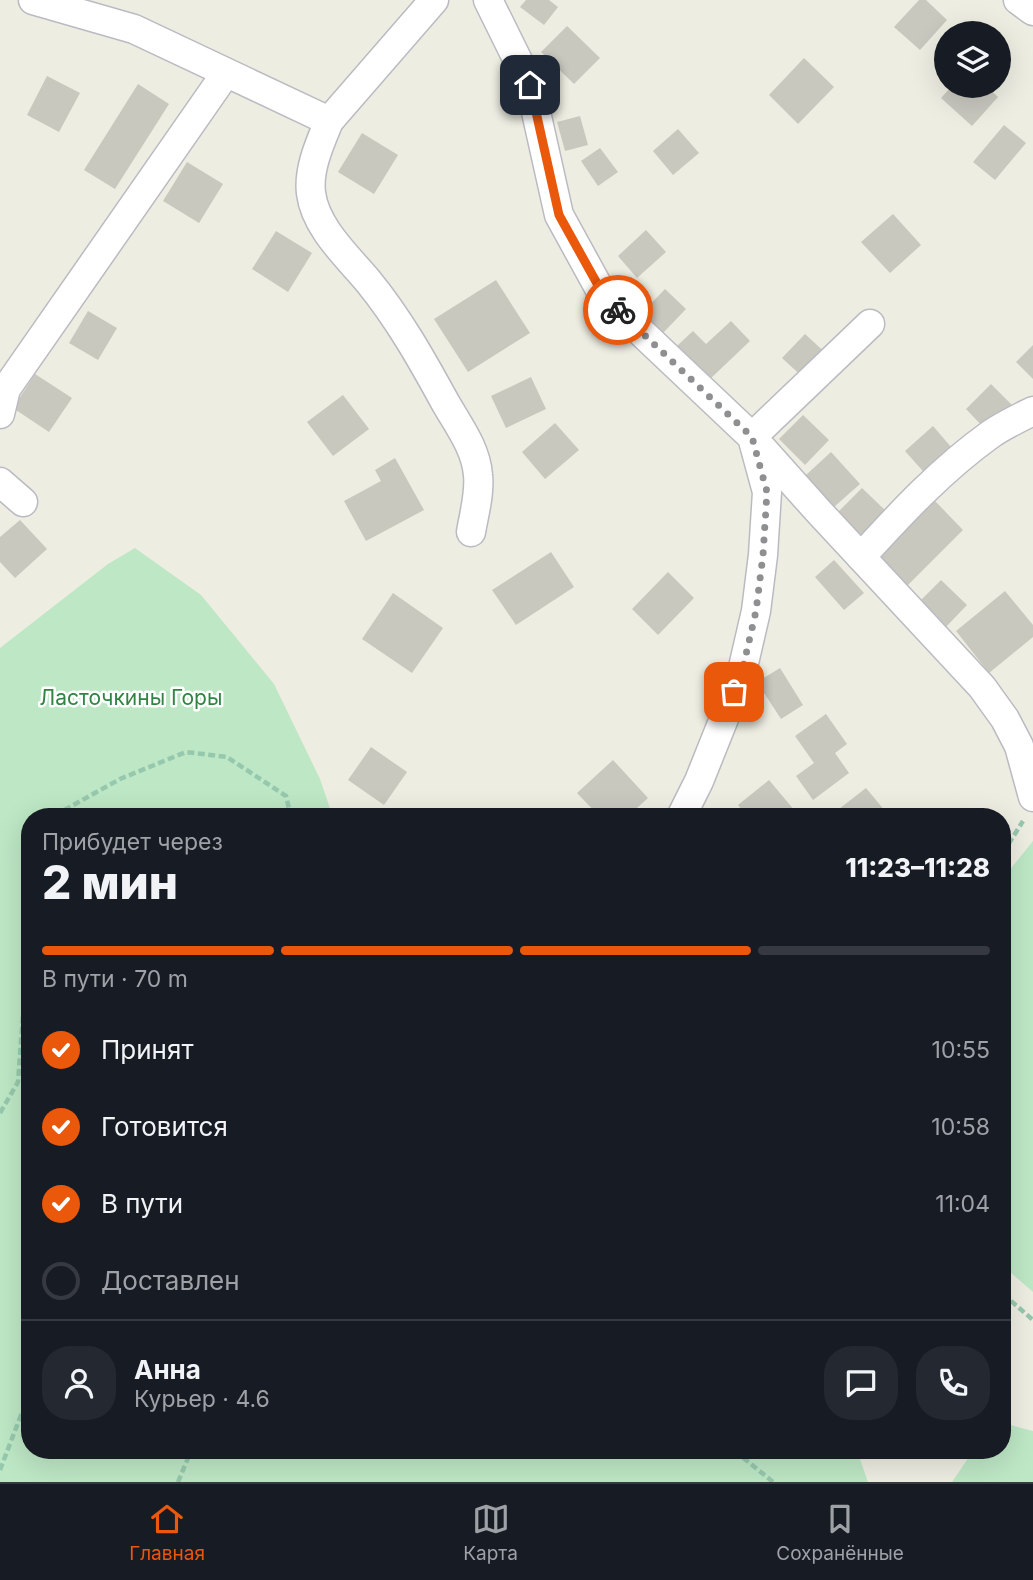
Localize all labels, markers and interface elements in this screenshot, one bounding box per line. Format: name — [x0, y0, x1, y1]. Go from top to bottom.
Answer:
map controls — [934, 21, 1011, 98]
button: layers — [934, 21, 1011, 98]
pin — [500, 55, 560, 115]
icon: home — [511, 66, 549, 104]
courier — [583, 275, 653, 345]
icon: bike — [599, 291, 637, 329]
pin — [704, 662, 764, 722]
icon: bag — [715, 673, 753, 711]
park label: Ласточкины Горы — [40, 685, 222, 710]
text: Прибудет через — [42, 828, 223, 856]
text: 11:23–11:28 — [845, 852, 990, 883]
text: 2 мин — [42, 854, 178, 910]
text: В пути · 70 m — [42, 965, 188, 993]
icon: check — [42, 1031, 80, 1069]
text: Принят — [101, 1034, 194, 1065]
text: 10:55 — [932, 1036, 990, 1064]
icon: check — [42, 1108, 80, 1146]
text: Готовится — [101, 1111, 228, 1142]
text: 10:58 — [931, 1113, 990, 1141]
icon: check — [42, 1185, 80, 1223]
text: В пути — [101, 1188, 183, 1219]
text: 11:04 — [935, 1190, 990, 1218]
text: Доставлен — [101, 1265, 240, 1296]
button: person — [42, 1346, 116, 1420]
button: chat — [824, 1346, 898, 1420]
button: phone — [916, 1346, 990, 1420]
text: Анна — [134, 1354, 201, 1385]
text: Курьер · 4.6 — [134, 1385, 270, 1413]
tab: Главная — [129, 1500, 205, 1565]
tab: Карта — [463, 1500, 518, 1565]
tab: Сохранённые — [776, 1500, 904, 1565]

